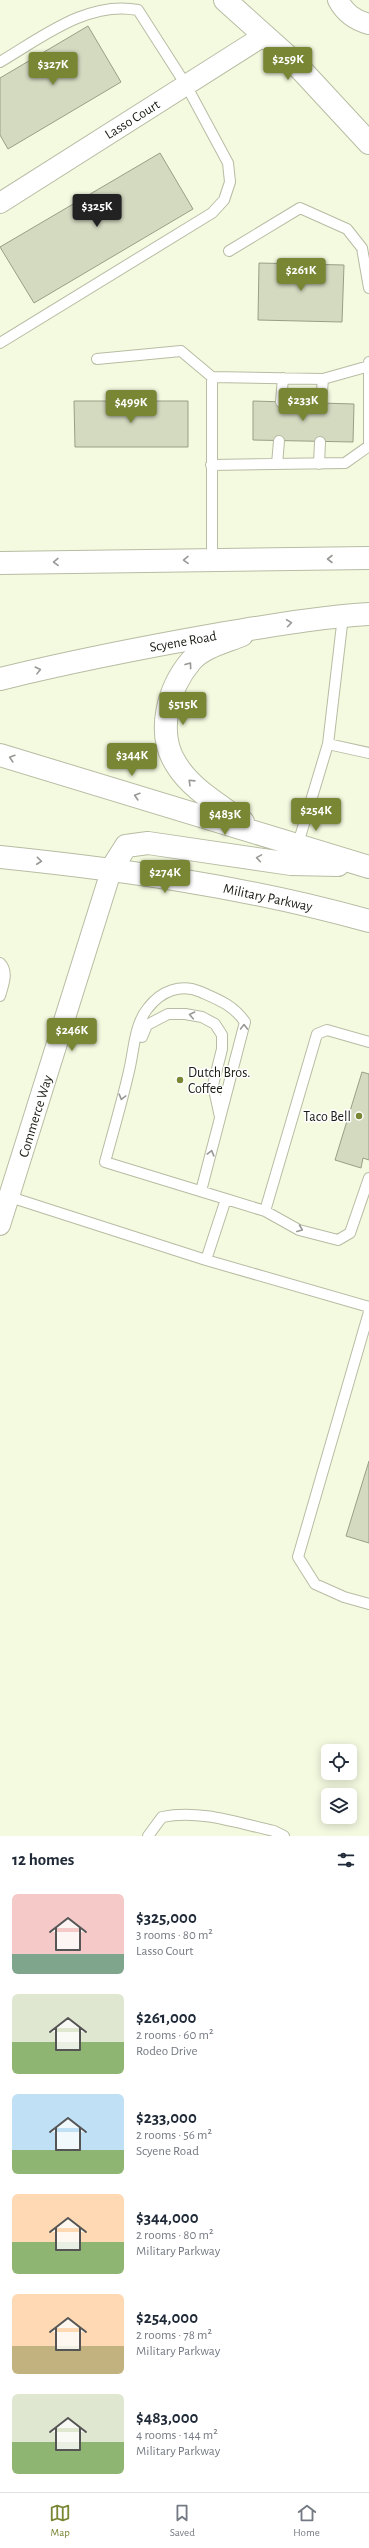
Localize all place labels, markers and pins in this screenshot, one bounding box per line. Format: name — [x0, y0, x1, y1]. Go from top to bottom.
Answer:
pin: $259K — [260, 47, 316, 81]
pin: $327K — [25, 52, 81, 86]
pin: $325K — [69, 194, 125, 228]
pin: $261K — [273, 258, 329, 292]
pin: $233K — [275, 388, 331, 422]
pin: $499K — [103, 390, 159, 424]
pin: $515K — [155, 692, 211, 726]
pin: $344K — [104, 743, 160, 777]
pin: $254K — [288, 798, 344, 832]
pin: $483K — [197, 802, 253, 836]
pin: $274K — [137, 860, 193, 894]
pin: $246K — [44, 1018, 100, 1052]
place label: Dutch Bros. Coffee — [188, 1066, 250, 1096]
marker: Dutch Bros. Coffee — [175, 1075, 185, 1085]
place label: Taco Bell — [303, 1110, 351, 1124]
marker: Taco Bell — [354, 1111, 364, 1121]

